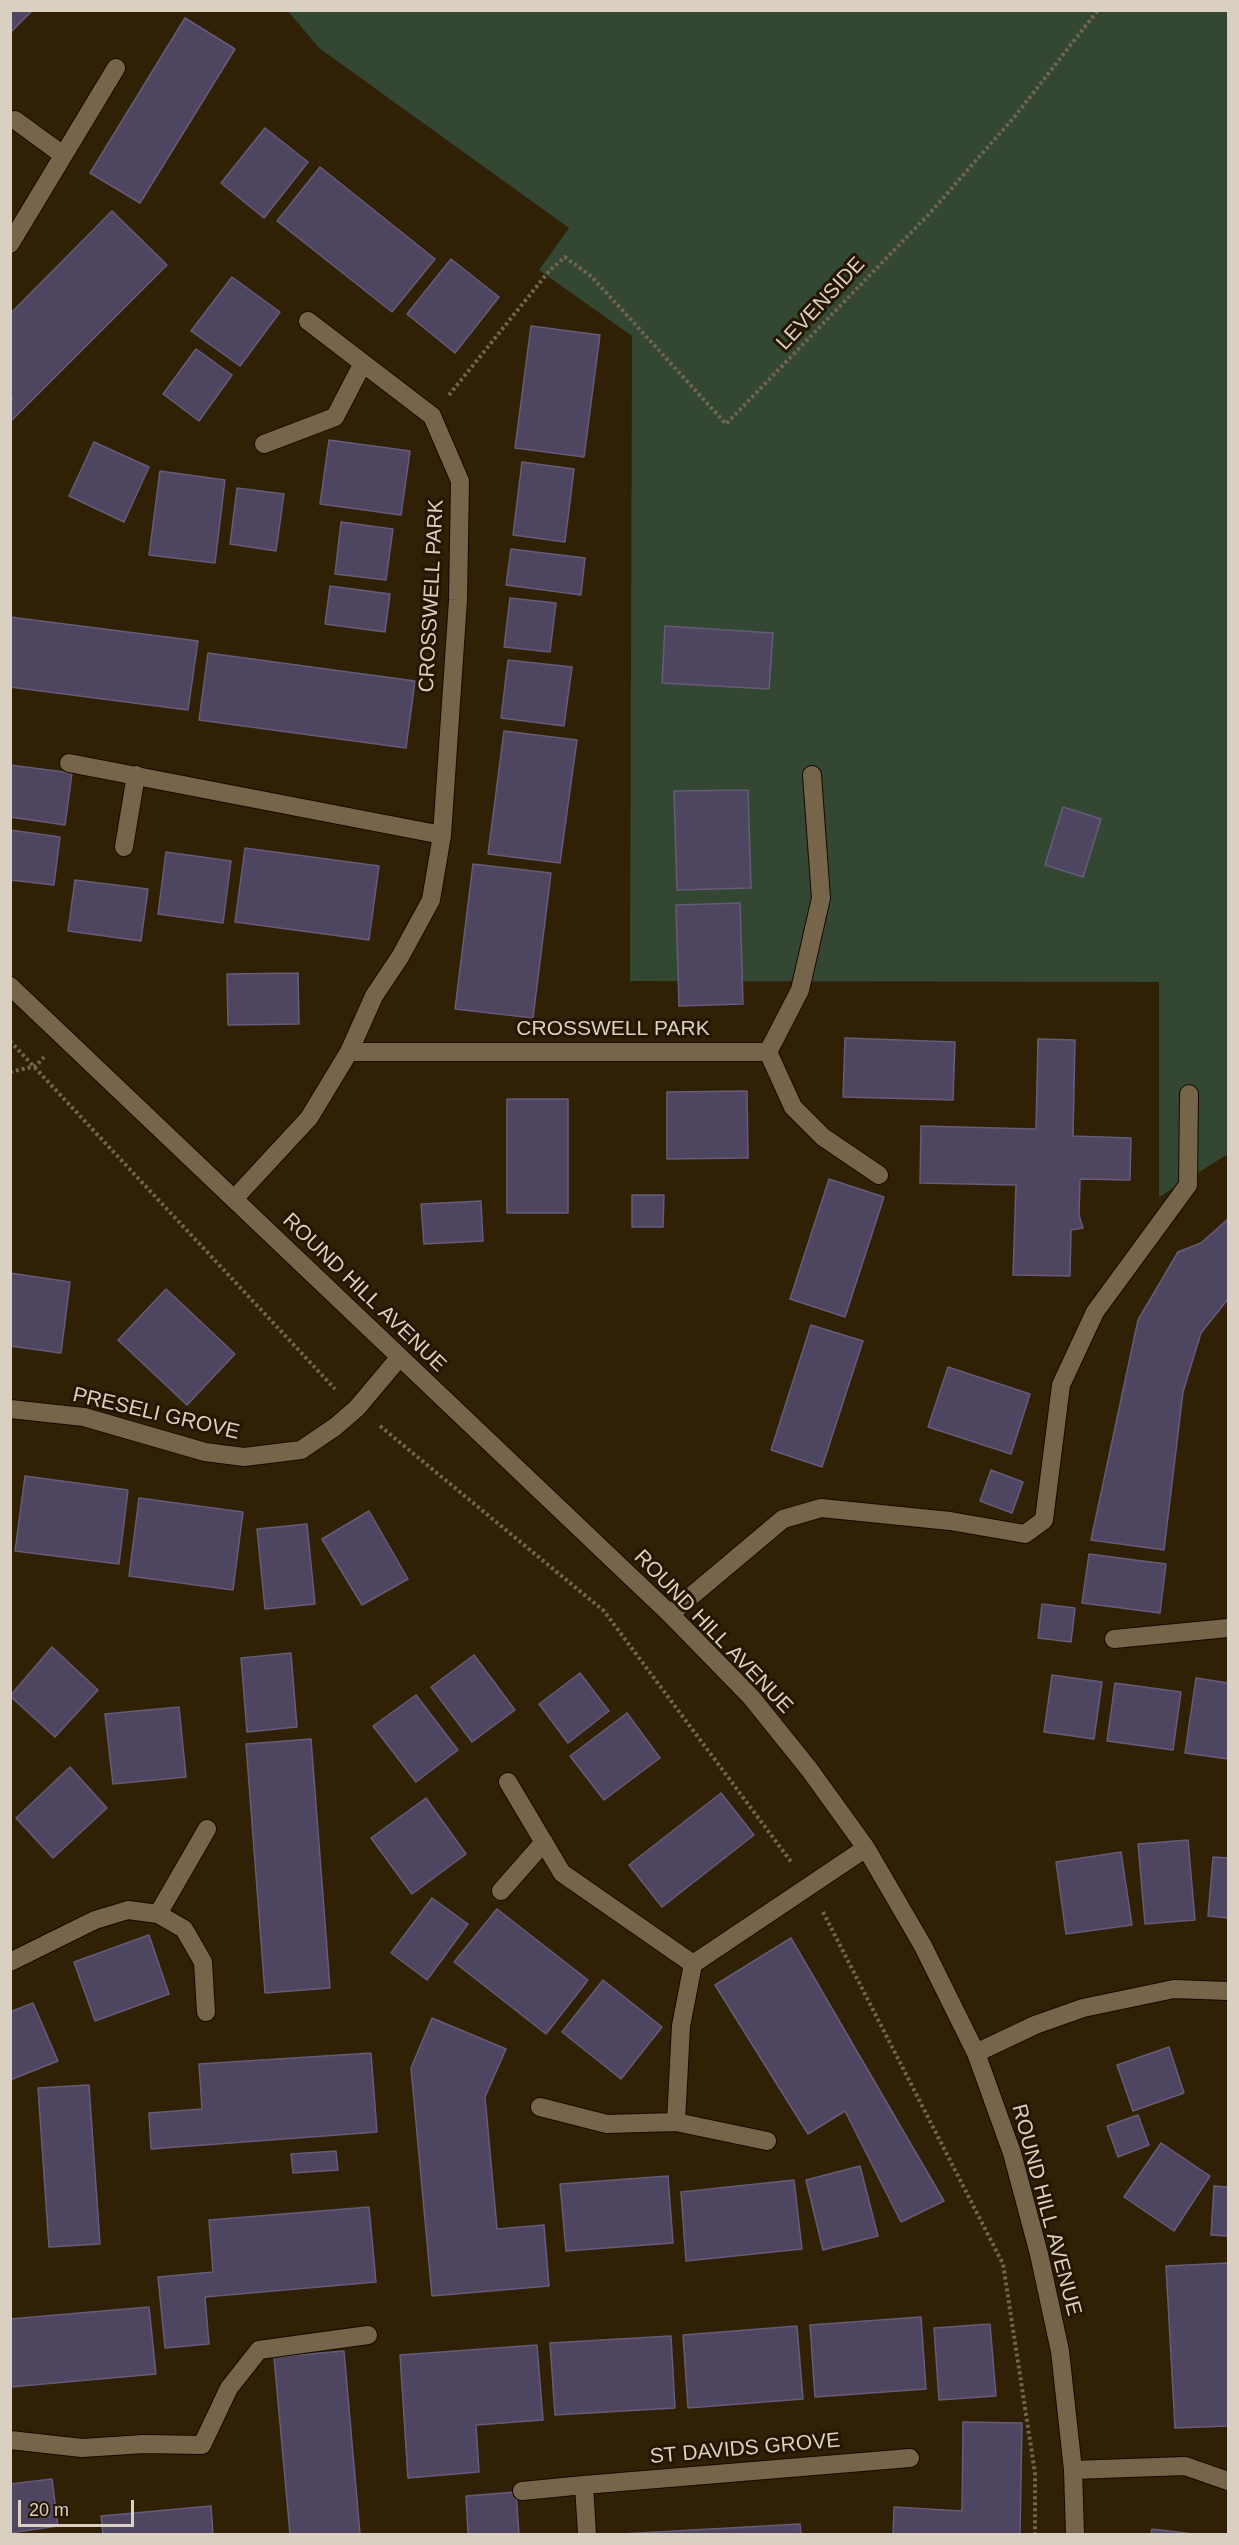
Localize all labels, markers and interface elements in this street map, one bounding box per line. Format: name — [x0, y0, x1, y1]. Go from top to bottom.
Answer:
street label: LEVENSIDE — [772, 252, 870, 356]
street label: CROSSWELL PARK — [414, 499, 450, 693]
street label: CROSSWELL PARK — [516, 1016, 710, 1042]
street label: ROUND HILL AVENUE — [277, 1208, 451, 1378]
street label: PRESELI GROVE — [70, 1383, 242, 1445]
street label: ROUND HILL AVENUE — [628, 1545, 798, 1719]
street label: ROUND HILL AVENUE — [1006, 2102, 1086, 2318]
street label: ST DAVIDS GROVE — [649, 2428, 841, 2470]
scale bar — [21, 2488, 136, 2526]
text: 20 m — [29, 2500, 69, 2520]

